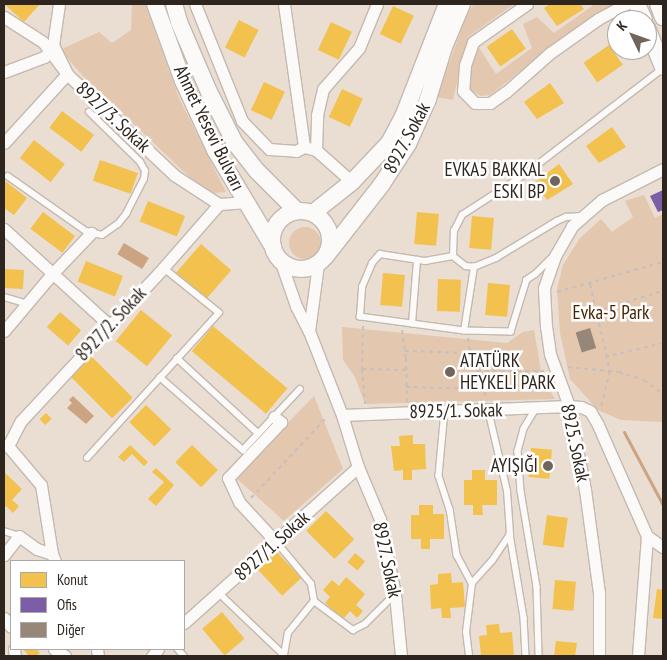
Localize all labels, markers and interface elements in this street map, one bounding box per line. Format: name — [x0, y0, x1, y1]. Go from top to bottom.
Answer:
north arrow — [607, 10, 657, 60]
text: K — [612, 17, 631, 34]
street label: Ahmet Yesevi Bulvarı — [169, 61, 249, 195]
street label: 8927/3. Sokak — [71, 76, 155, 158]
street label: 8927. Sokak — [378, 98, 436, 178]
place label: EVKA5 BAKKAL ESKI BP — [444, 159, 545, 203]
marker: EVKA5 BAKKAL ESKI BP — [549, 175, 561, 187]
street label: 8927/2. Sokak — [70, 282, 152, 366]
park label: Evka-5 Park — [573, 302, 649, 324]
place label: ATATÜRK HEYKELİ PARK — [460, 350, 556, 394]
marker: ATATÜRK HEYKELİ PARK — [444, 366, 456, 378]
street label: 8925/1. Sokak — [409, 399, 503, 423]
street label: 8925. Sokak — [556, 401, 594, 485]
place label: AYIŞIĞI — [491, 455, 538, 477]
marker: AYIŞIĞI — [542, 460, 554, 472]
street label: 8927/1. Sokak — [229, 506, 315, 586]
street label: 8927. Sokak — [368, 519, 406, 601]
legend — [10, 560, 185, 650]
text: Konut — [57, 570, 88, 589]
text: Ofis — [57, 595, 77, 614]
text: Diğer — [57, 620, 85, 639]

